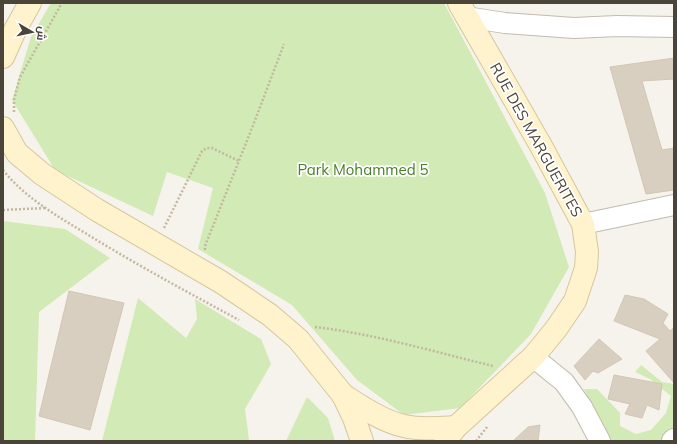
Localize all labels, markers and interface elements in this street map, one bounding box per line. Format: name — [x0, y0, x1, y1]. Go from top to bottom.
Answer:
north arrow — [12, 12, 52, 52]
text: ش — [34, 25, 50, 42]
street label: RUE DES MARGUERITES — [486, 59, 587, 220]
park label: Park Mohammed 5 — [297, 160, 429, 179]

